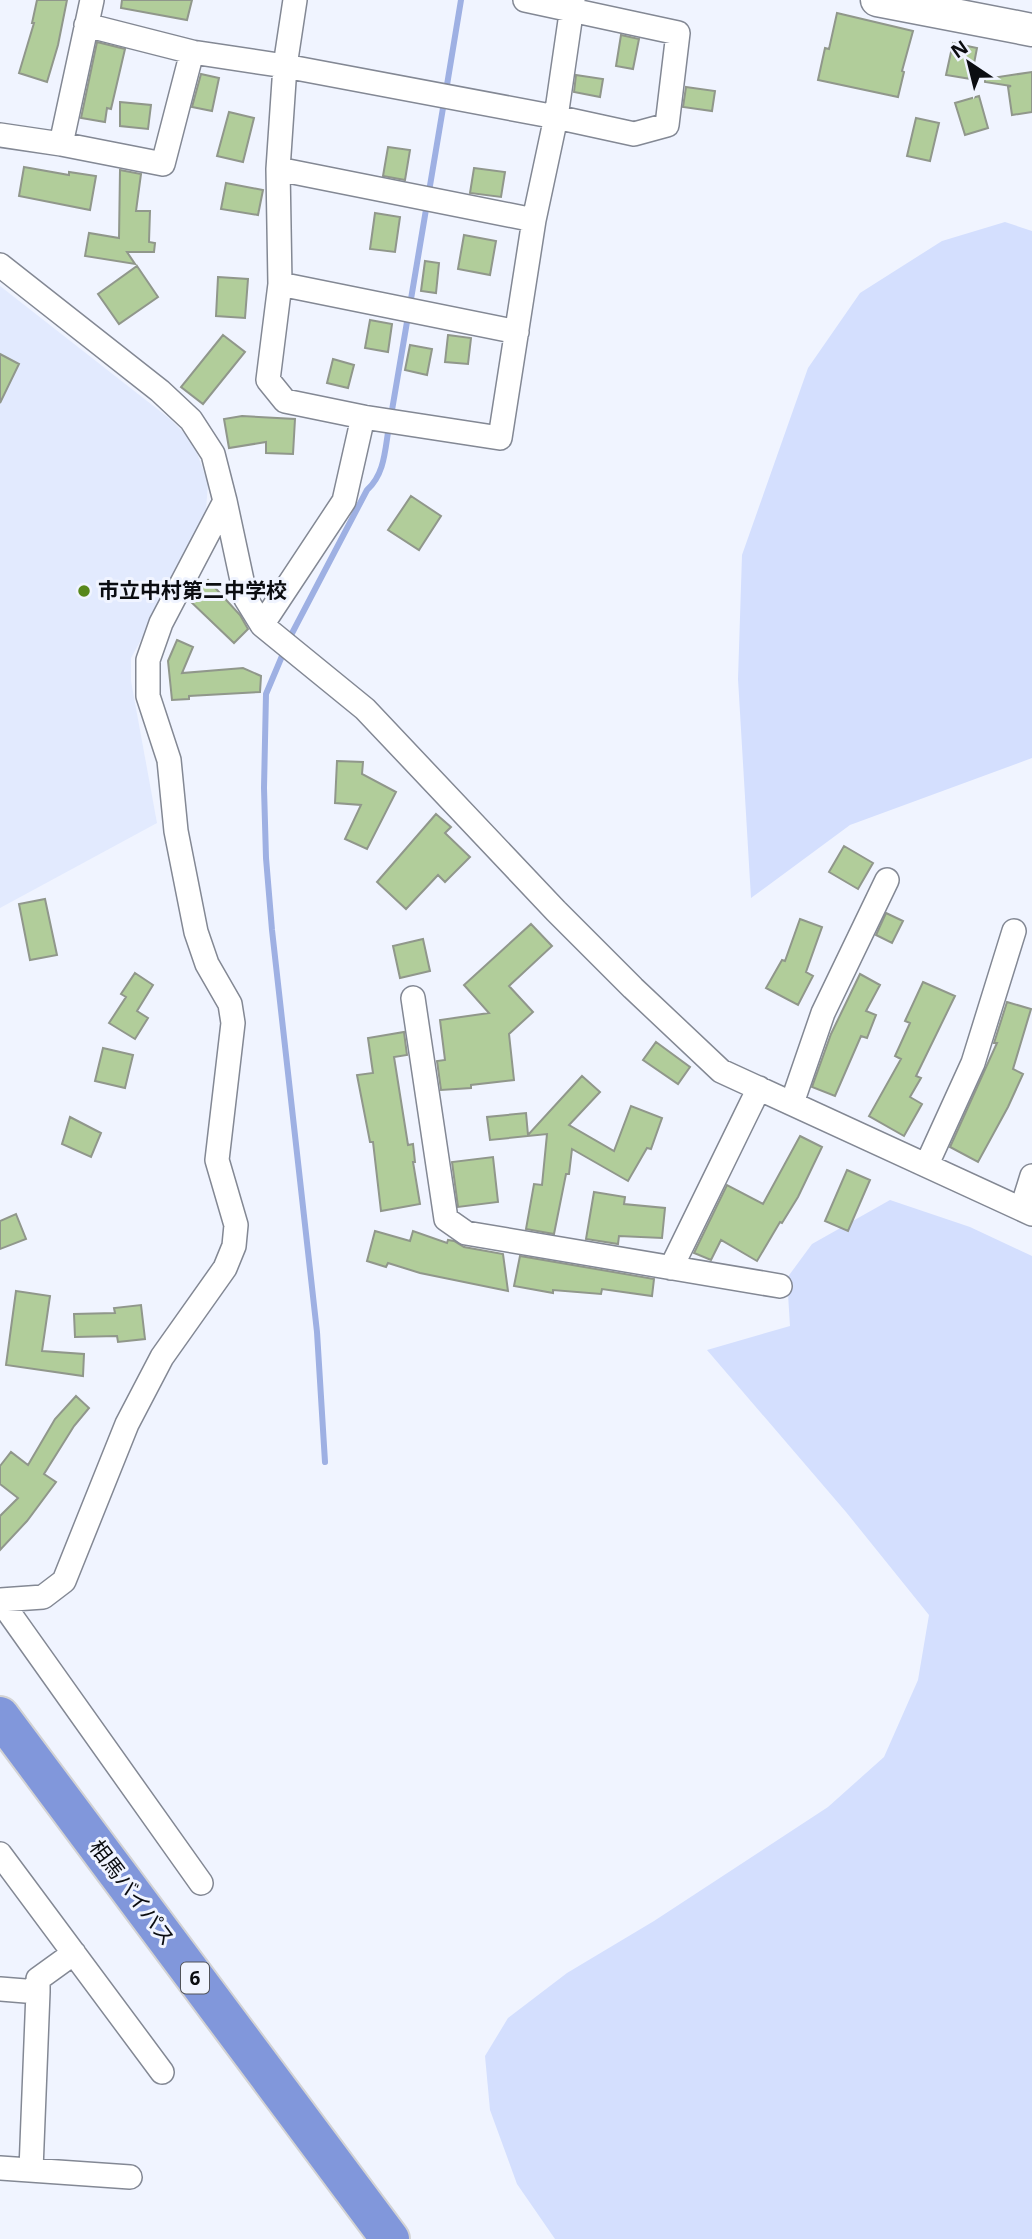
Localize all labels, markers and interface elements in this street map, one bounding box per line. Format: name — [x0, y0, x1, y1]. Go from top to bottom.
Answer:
north arrow — [934, 28, 1004, 98]
text: N — [945, 34, 973, 64]
place label: 市立中村第二中学校 — [98, 576, 287, 604]
marker: 市立中村第二中学校 — [76, 583, 92, 599]
street label: 相馬バイパス — [84, 1834, 182, 1951]
road number: 6 — [181, 1962, 209, 1994]

